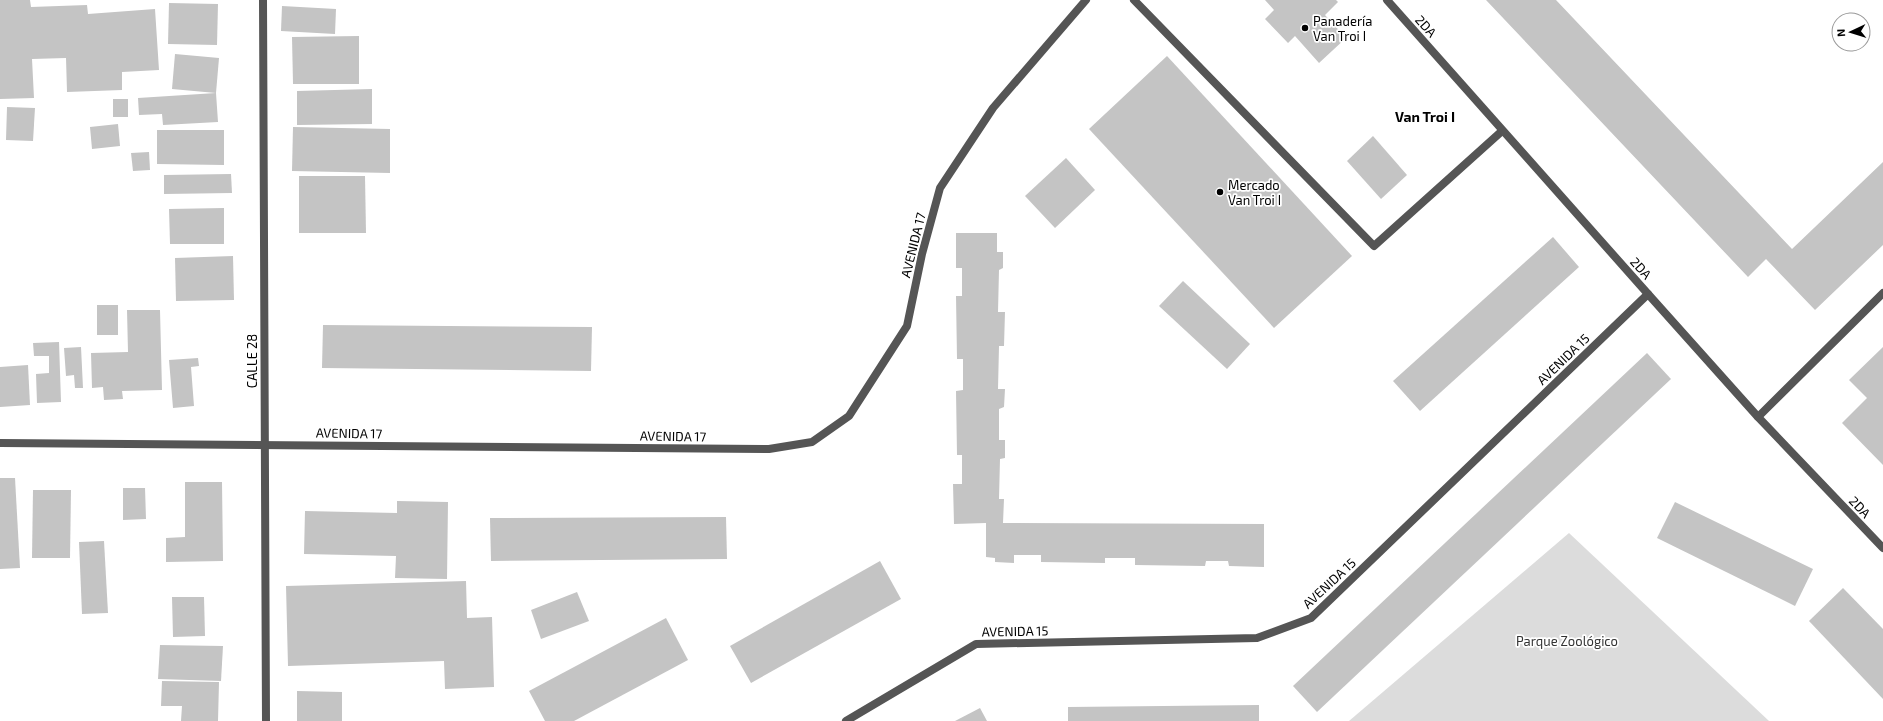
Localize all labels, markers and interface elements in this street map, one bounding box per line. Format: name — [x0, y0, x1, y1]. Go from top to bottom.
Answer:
street label: 2DA — [1412, 12, 1440, 40]
north arrow — [1831, 12, 1871, 52]
place label: Panadería Van Troi I — [1313, 13, 1372, 44]
marker: Panadería Van Troi I — [1300, 23, 1310, 33]
text: N — [1834, 28, 1847, 37]
district label: Van Troi I — [1395, 108, 1455, 125]
place label: Mercado Van Troi I — [1228, 177, 1281, 208]
marker: Mercado Van Troi I — [1215, 187, 1225, 197]
street label: AVENIDA 17 — [897, 210, 929, 279]
street label: 2DA — [1627, 254, 1655, 282]
street label: AVENIDA 15 — [1533, 330, 1593, 388]
street label: CALLE 28 — [244, 334, 260, 388]
street label: AVENIDA 17 — [316, 424, 383, 442]
street label: AVENIDA 17 — [640, 427, 707, 445]
street label: 2DA — [1846, 493, 1874, 521]
street label: AVENIDA 15 — [1299, 554, 1359, 612]
street label: AVENIDA 15 — [981, 622, 1049, 640]
park label: Parque Zoológico — [1516, 633, 1618, 649]

